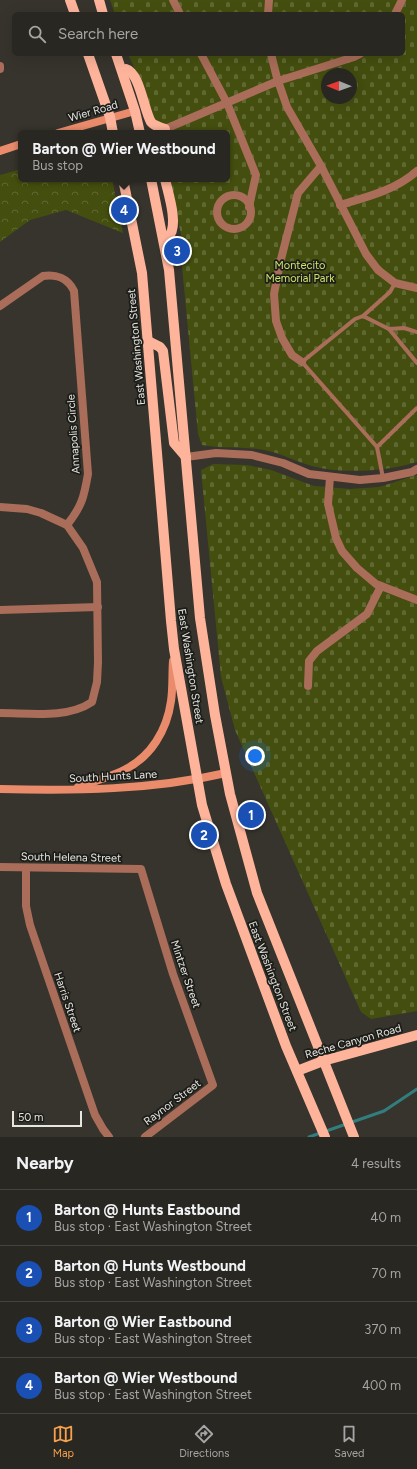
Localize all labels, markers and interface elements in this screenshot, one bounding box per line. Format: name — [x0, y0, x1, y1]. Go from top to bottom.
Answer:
search box — [12, 12, 405, 56]
icon: search — [26, 23, 48, 45]
text: Search here — [58, 25, 138, 43]
north arrow — [321, 68, 357, 104]
street label: Wier Road — [67, 98, 119, 125]
popup — [18, 130, 230, 182]
text: Barton @ Wier Westbound — [32, 140, 216, 158]
text: Bus stop — [32, 158, 83, 173]
pin: 4 — [111, 195, 137, 225]
pin: 3 — [164, 236, 190, 266]
park label: Montecito Memorial Park — [266, 259, 335, 285]
street label: East Washington Street — [125, 288, 148, 406]
street label: Annapolis Circle — [64, 394, 83, 474]
street label: East Washington Street — [175, 608, 206, 725]
your location — [245, 746, 265, 766]
street label: South Hunts Lane — [69, 768, 157, 785]
pin: 1 — [238, 800, 264, 830]
pin: 2 — [191, 820, 217, 850]
street label: South Helena Street — [21, 850, 121, 865]
street label: East Washington Street — [246, 920, 299, 1033]
street label: Mintzer Street — [168, 939, 203, 1010]
street label: Harris Street — [51, 970, 84, 1034]
street label: Reche Canyon Road — [304, 1022, 403, 1061]
street label: Raynor Street — [141, 1077, 203, 1128]
scale bar — [12, 1109, 82, 1128]
text: 50 m — [18, 1111, 43, 1124]
text: Nearby — [16, 1153, 74, 1173]
text: 4 results — [351, 1156, 401, 1171]
text: Barton @ Hunts Eastbound — [54, 1201, 240, 1219]
text: 1 — [26, 1210, 32, 1225]
text: 40 m — [370, 1210, 401, 1225]
text: Bus stop · East Washington Street — [54, 1219, 252, 1234]
text: Barton @ Hunts Westbound — [54, 1257, 246, 1275]
text: 2 — [25, 1266, 33, 1281]
text: 70 m — [371, 1266, 401, 1281]
text: Bus stop · East Washington Street — [54, 1275, 252, 1290]
text: Barton @ Wier Eastbound — [54, 1313, 232, 1331]
text: 3 — [25, 1322, 33, 1337]
text: 370 m — [364, 1322, 401, 1337]
text: Bus stop · East Washington Street — [54, 1331, 252, 1346]
text: Barton @ Wier Westbound — [54, 1369, 237, 1387]
text: 4 — [25, 1378, 33, 1393]
text: 400 m — [362, 1378, 401, 1393]
text: Bus stop · East Washington Street — [54, 1387, 252, 1402]
tab: Map — [52, 1423, 74, 1460]
tab: Directions — [179, 1423, 229, 1460]
tab: Saved — [334, 1423, 365, 1460]

